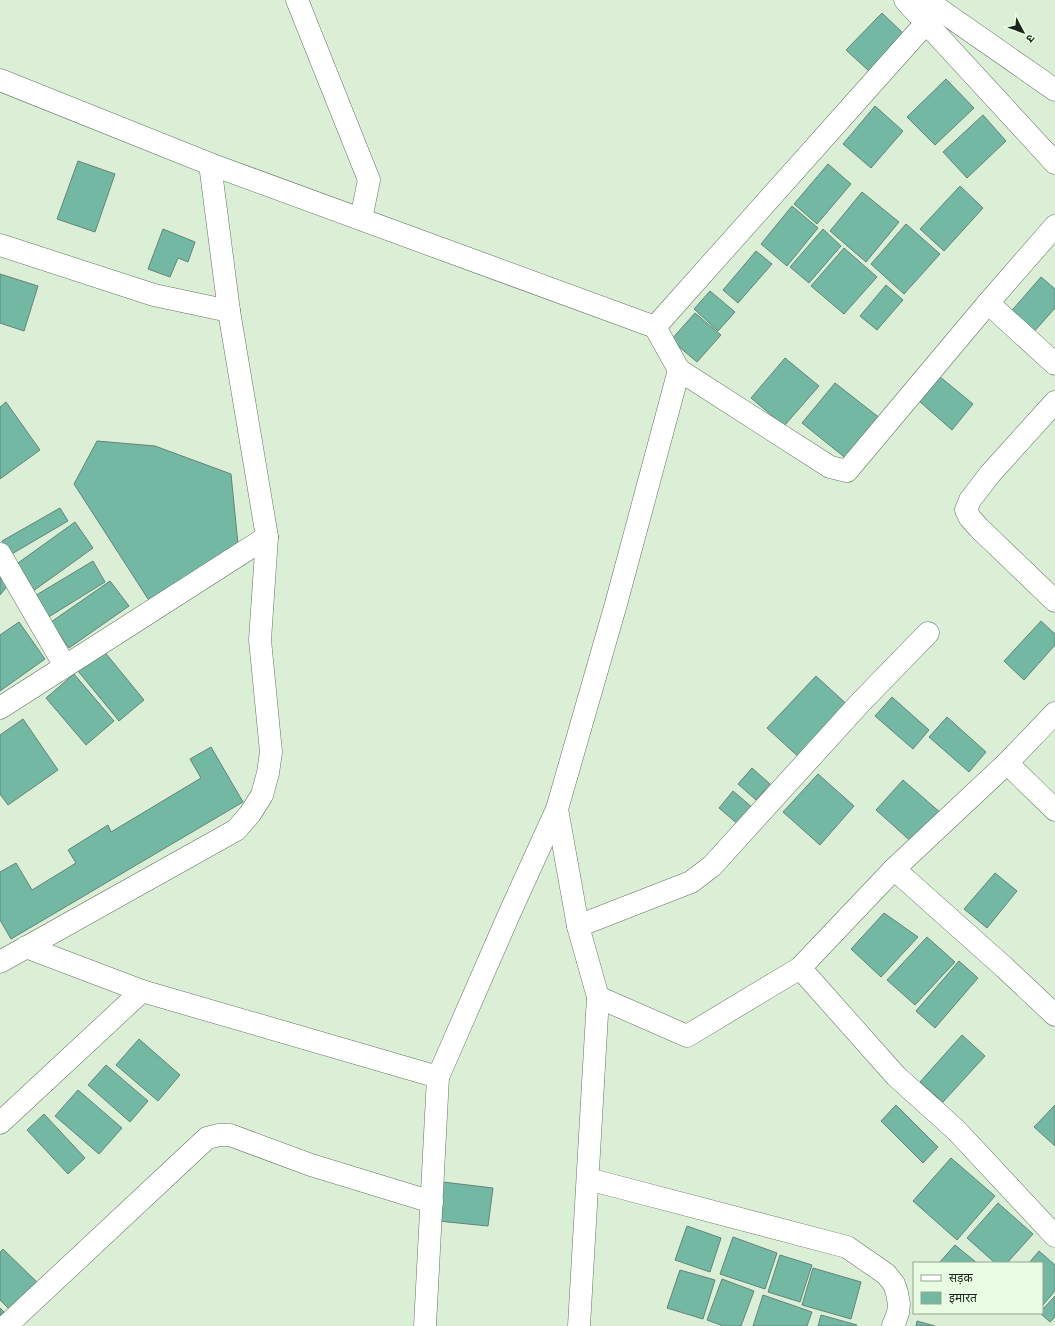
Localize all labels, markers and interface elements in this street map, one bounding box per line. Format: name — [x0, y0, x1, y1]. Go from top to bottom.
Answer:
north arrow — [1003, 12, 1043, 52]
text: उ — [1023, 32, 1038, 46]
legend — [913, 1262, 1043, 1314]
text: सड़क — [949, 1270, 974, 1285]
text: इमारत — [949, 1290, 978, 1305]

